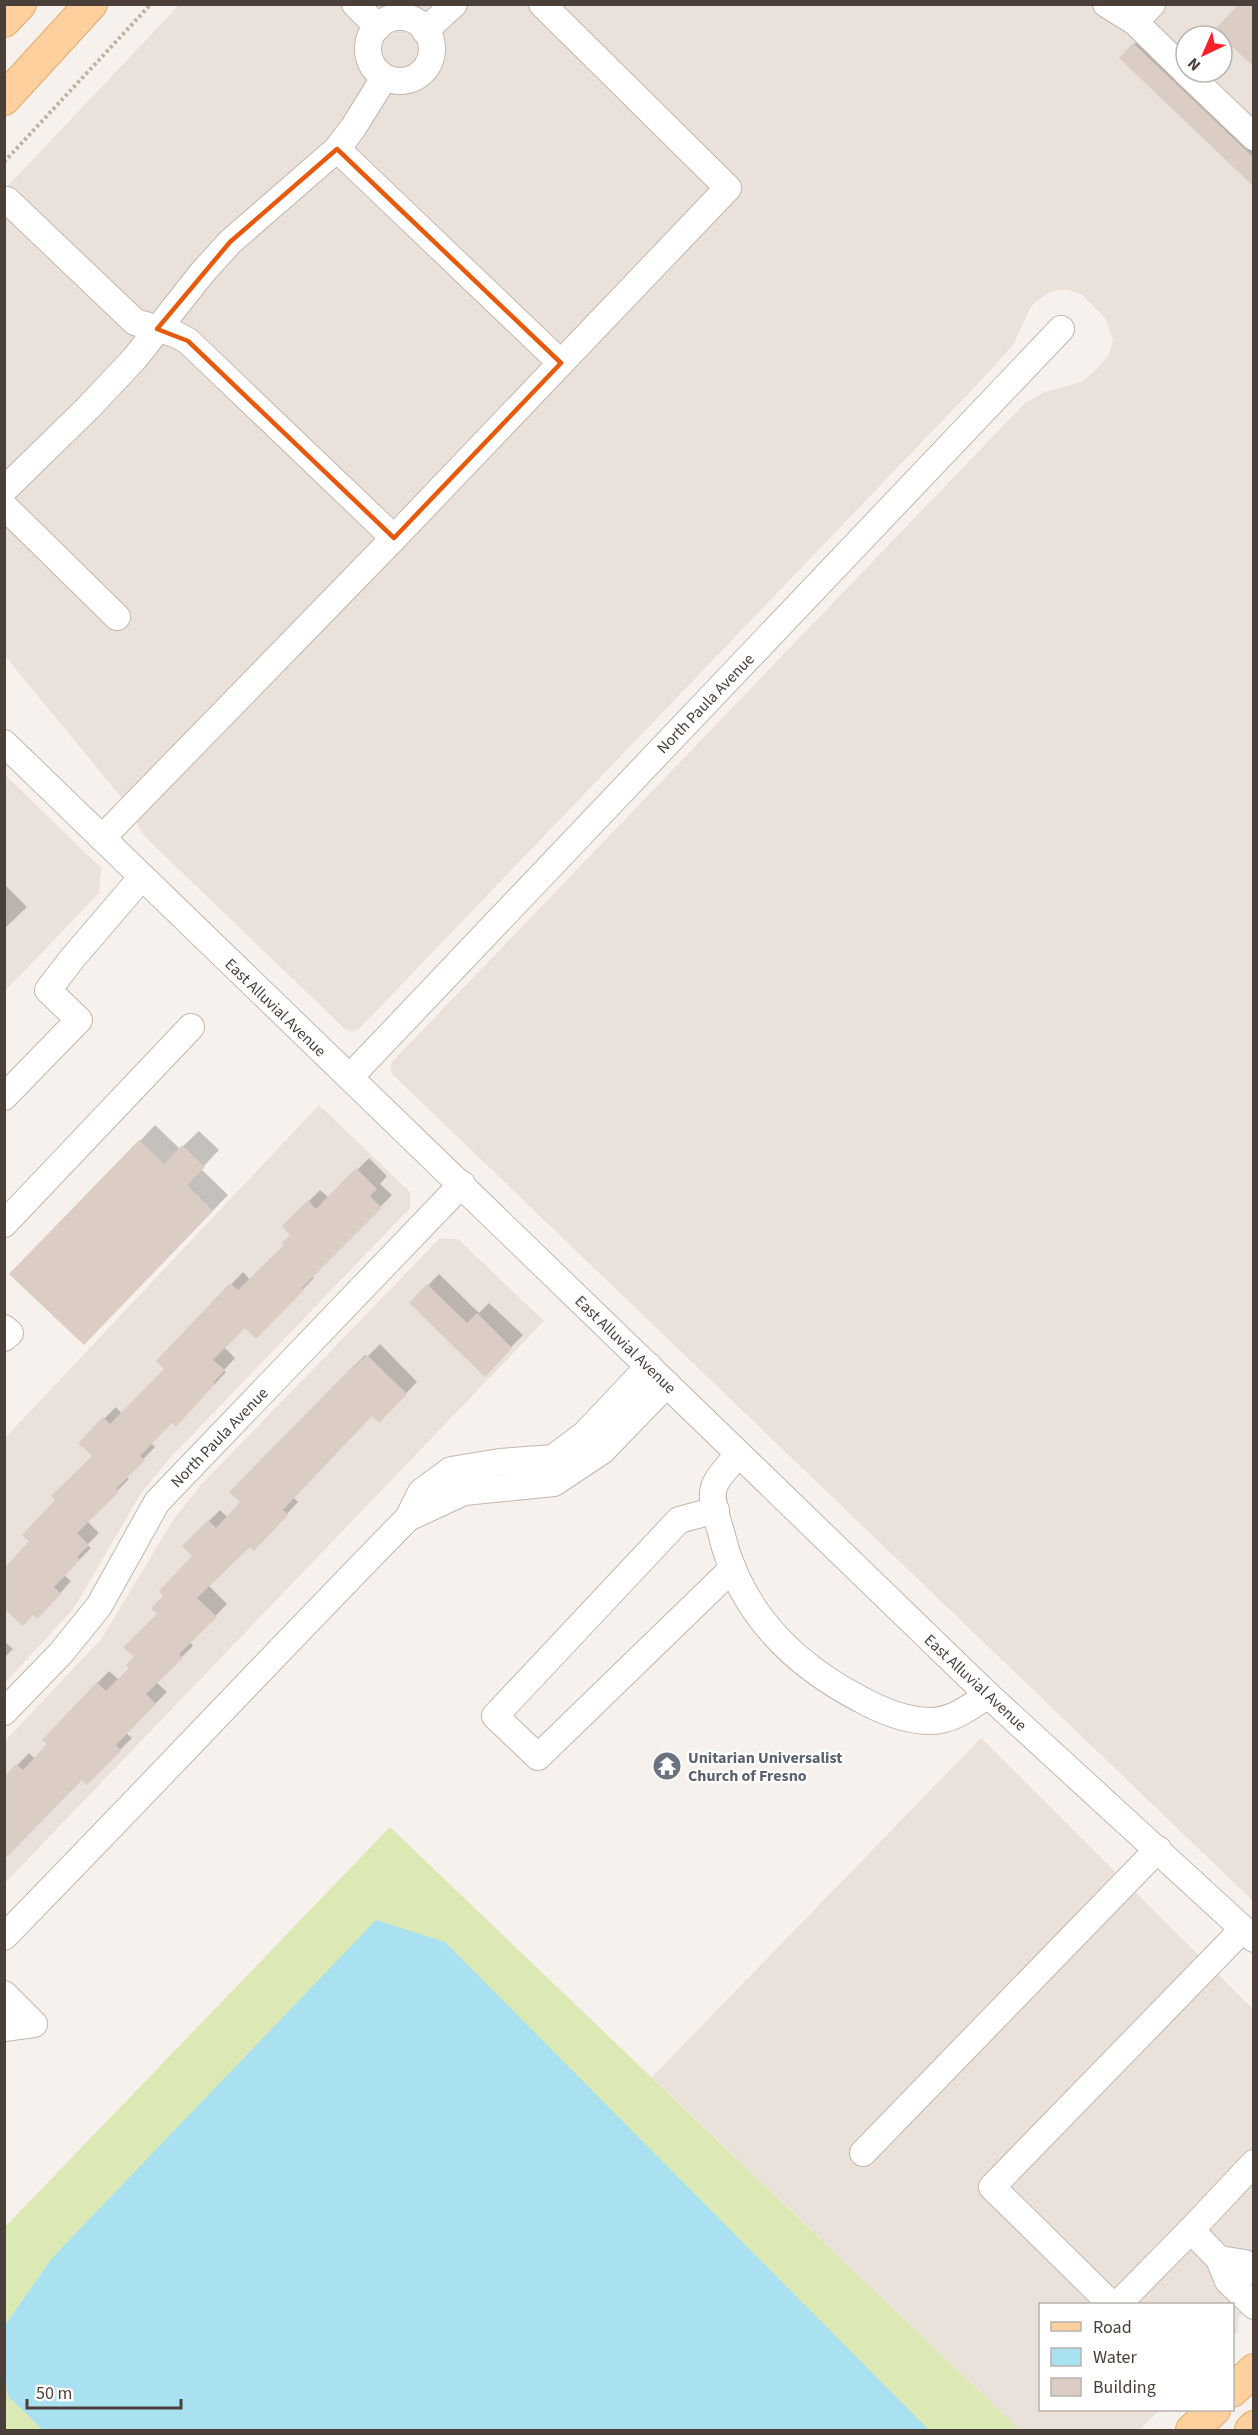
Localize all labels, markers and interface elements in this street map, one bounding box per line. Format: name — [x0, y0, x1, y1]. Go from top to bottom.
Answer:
north arrow — [1174, 24, 1234, 84]
text: N — [1183, 52, 1206, 76]
street label: North Paula Avenue — [652, 649, 759, 759]
street label: East Alluvial Avenue — [220, 954, 331, 1062]
street label: East Alluvial Avenue — [570, 1291, 681, 1399]
street label: North Paula Avenue — [166, 1383, 273, 1493]
street label: East Alluvial Avenue — [919, 1629, 1032, 1736]
place label: Unitarian Universalist Church of Fresno — [688, 1747, 842, 1787]
temple icon: Unitarian Universalist Church of Fresno — [651, 1750, 683, 1782]
legend — [1039, 2303, 1234, 2411]
text: Road — [1093, 2315, 1132, 2340]
text: Water — [1093, 2345, 1137, 2370]
scale bar — [27, 2372, 182, 2410]
text: Building — [1093, 2375, 1156, 2400]
text: 50 m — [36, 2381, 72, 2406]

